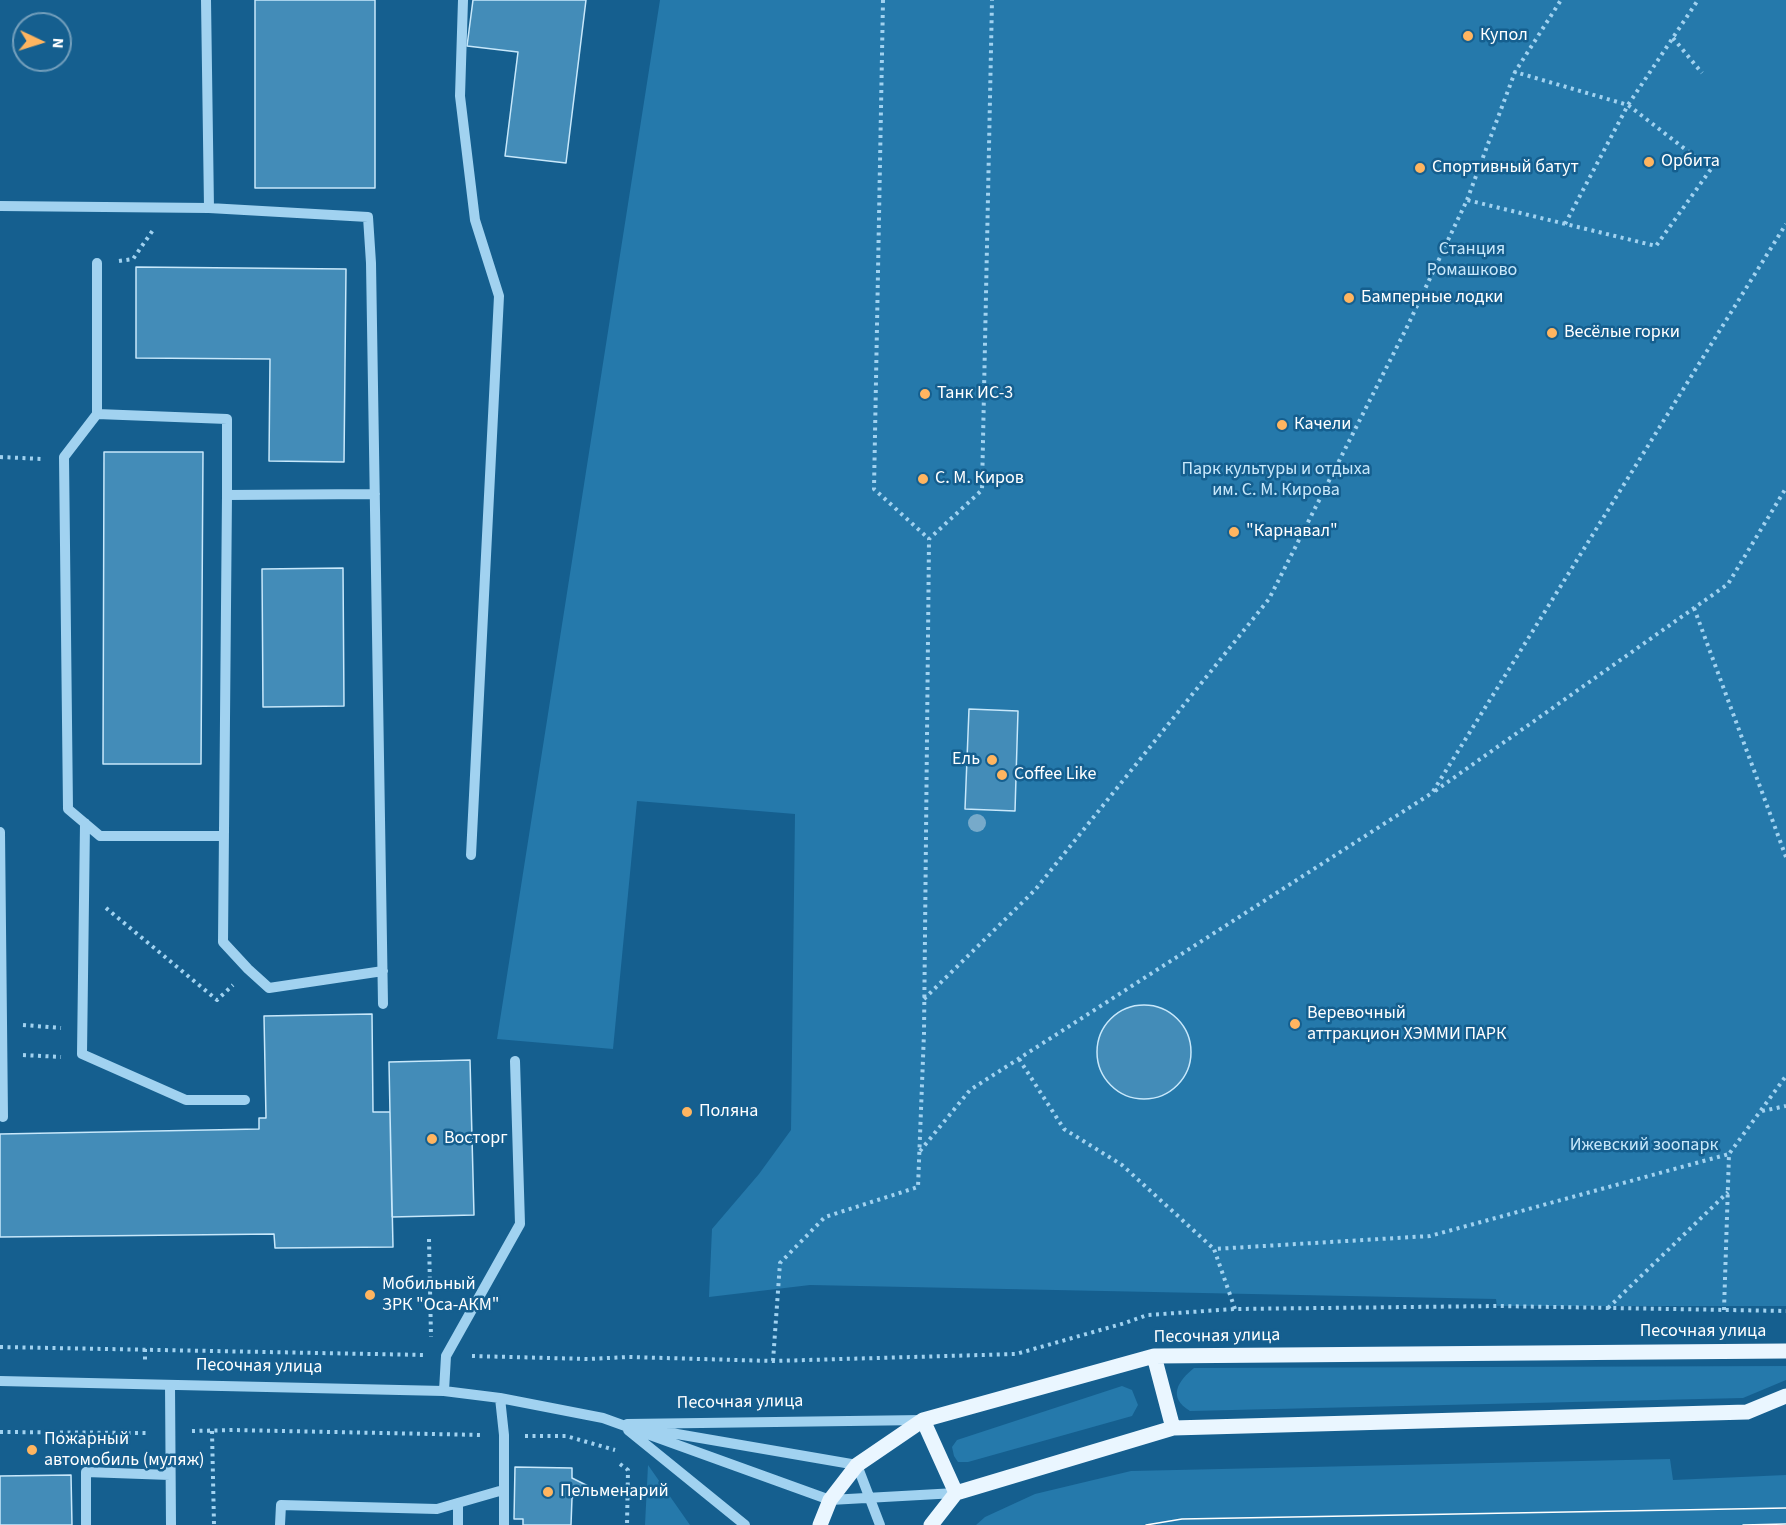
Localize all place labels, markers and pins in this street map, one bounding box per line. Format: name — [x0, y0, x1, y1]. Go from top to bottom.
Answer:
place label: Купол — [1480, 25, 1528, 47]
marker: Купол — [1461, 29, 1475, 43]
place label: Орбита — [1661, 151, 1720, 173]
marker: Орбита — [1642, 155, 1656, 169]
place label: Спортивный батут — [1432, 157, 1579, 179]
marker: Спортивный батут — [1413, 161, 1427, 175]
place label: Бамперные лодки — [1361, 287, 1504, 309]
marker: Бамперные лодки — [1342, 291, 1356, 305]
place label: Весёлые горки — [1564, 322, 1680, 344]
marker: Весёлые горки — [1545, 326, 1559, 340]
place label: Танк ИС-3 — [937, 383, 1013, 405]
marker: Танк ИС-3 — [918, 387, 932, 401]
place label: Качели — [1294, 414, 1351, 436]
marker: Качели — [1275, 418, 1289, 432]
place label: С. М. Киров — [935, 468, 1024, 490]
marker: С. М. Киров — [916, 472, 930, 486]
place label: "Карнавал" — [1246, 521, 1338, 543]
marker: "Карнавал" — [1227, 525, 1241, 539]
place label: Ель — [952, 749, 980, 771]
marker: Ель — [985, 753, 999, 767]
place label: Coffee Like — [1014, 764, 1096, 786]
marker: Coffee Like — [995, 768, 1009, 782]
place label: Веревочный аттракцион ХЭММИ ПАРК — [1307, 1003, 1506, 1046]
marker: Веревочный аттракцион ХЭММИ ПАРК — [1288, 1017, 1302, 1031]
place label: Поляна — [699, 1101, 758, 1123]
marker: Поляна — [680, 1105, 694, 1119]
place label: Восторг — [444, 1128, 508, 1150]
marker: Восторг — [425, 1132, 439, 1146]
place label: Мобильный ЗРК "Оса-АКМ" — [382, 1274, 499, 1316]
marker: Мобильный ЗРК "Оса-АКМ" — [363, 1288, 377, 1302]
place label: Пожарный автомобиль (муляж) — [44, 1429, 204, 1472]
marker: Пожарный автомобиль (муляж) — [25, 1443, 39, 1457]
place label: Пельменарий — [560, 1481, 669, 1503]
marker: Пельменарий — [541, 1485, 555, 1499]

